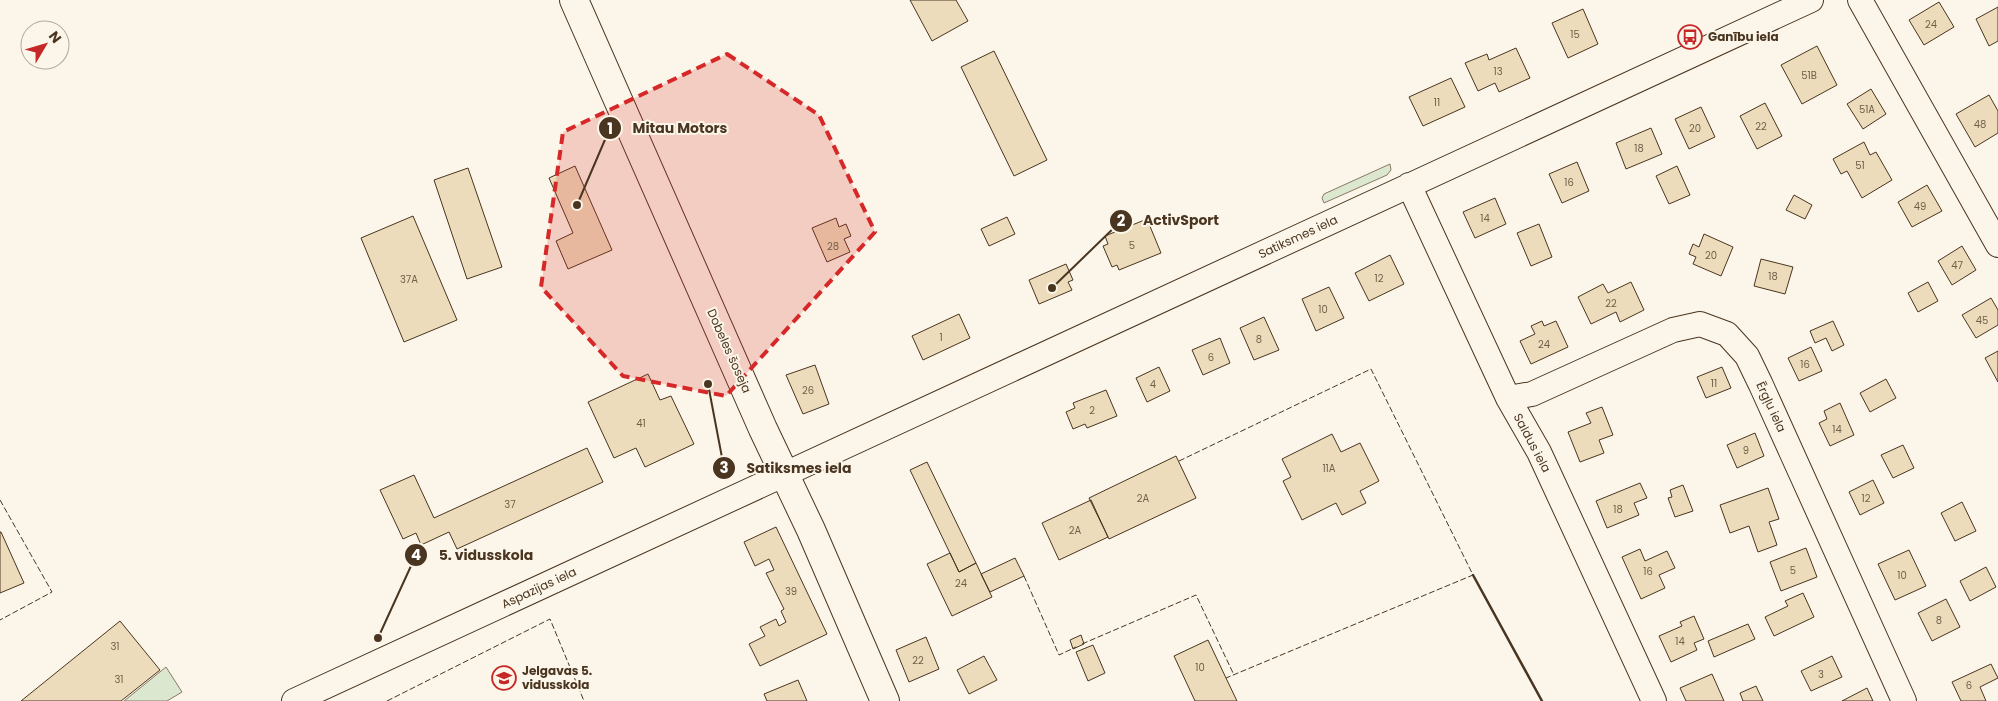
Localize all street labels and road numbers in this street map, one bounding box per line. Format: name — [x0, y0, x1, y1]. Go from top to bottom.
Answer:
street label: Satiksmes iela — [1255, 211, 1340, 262]
street label: Dobeles šoseja — [703, 306, 756, 396]
street label: Ērgļu iela — [1752, 379, 1791, 435]
street label: Saldus iela — [1510, 410, 1555, 475]
street label: Aspazijas iela — [498, 563, 579, 612]

